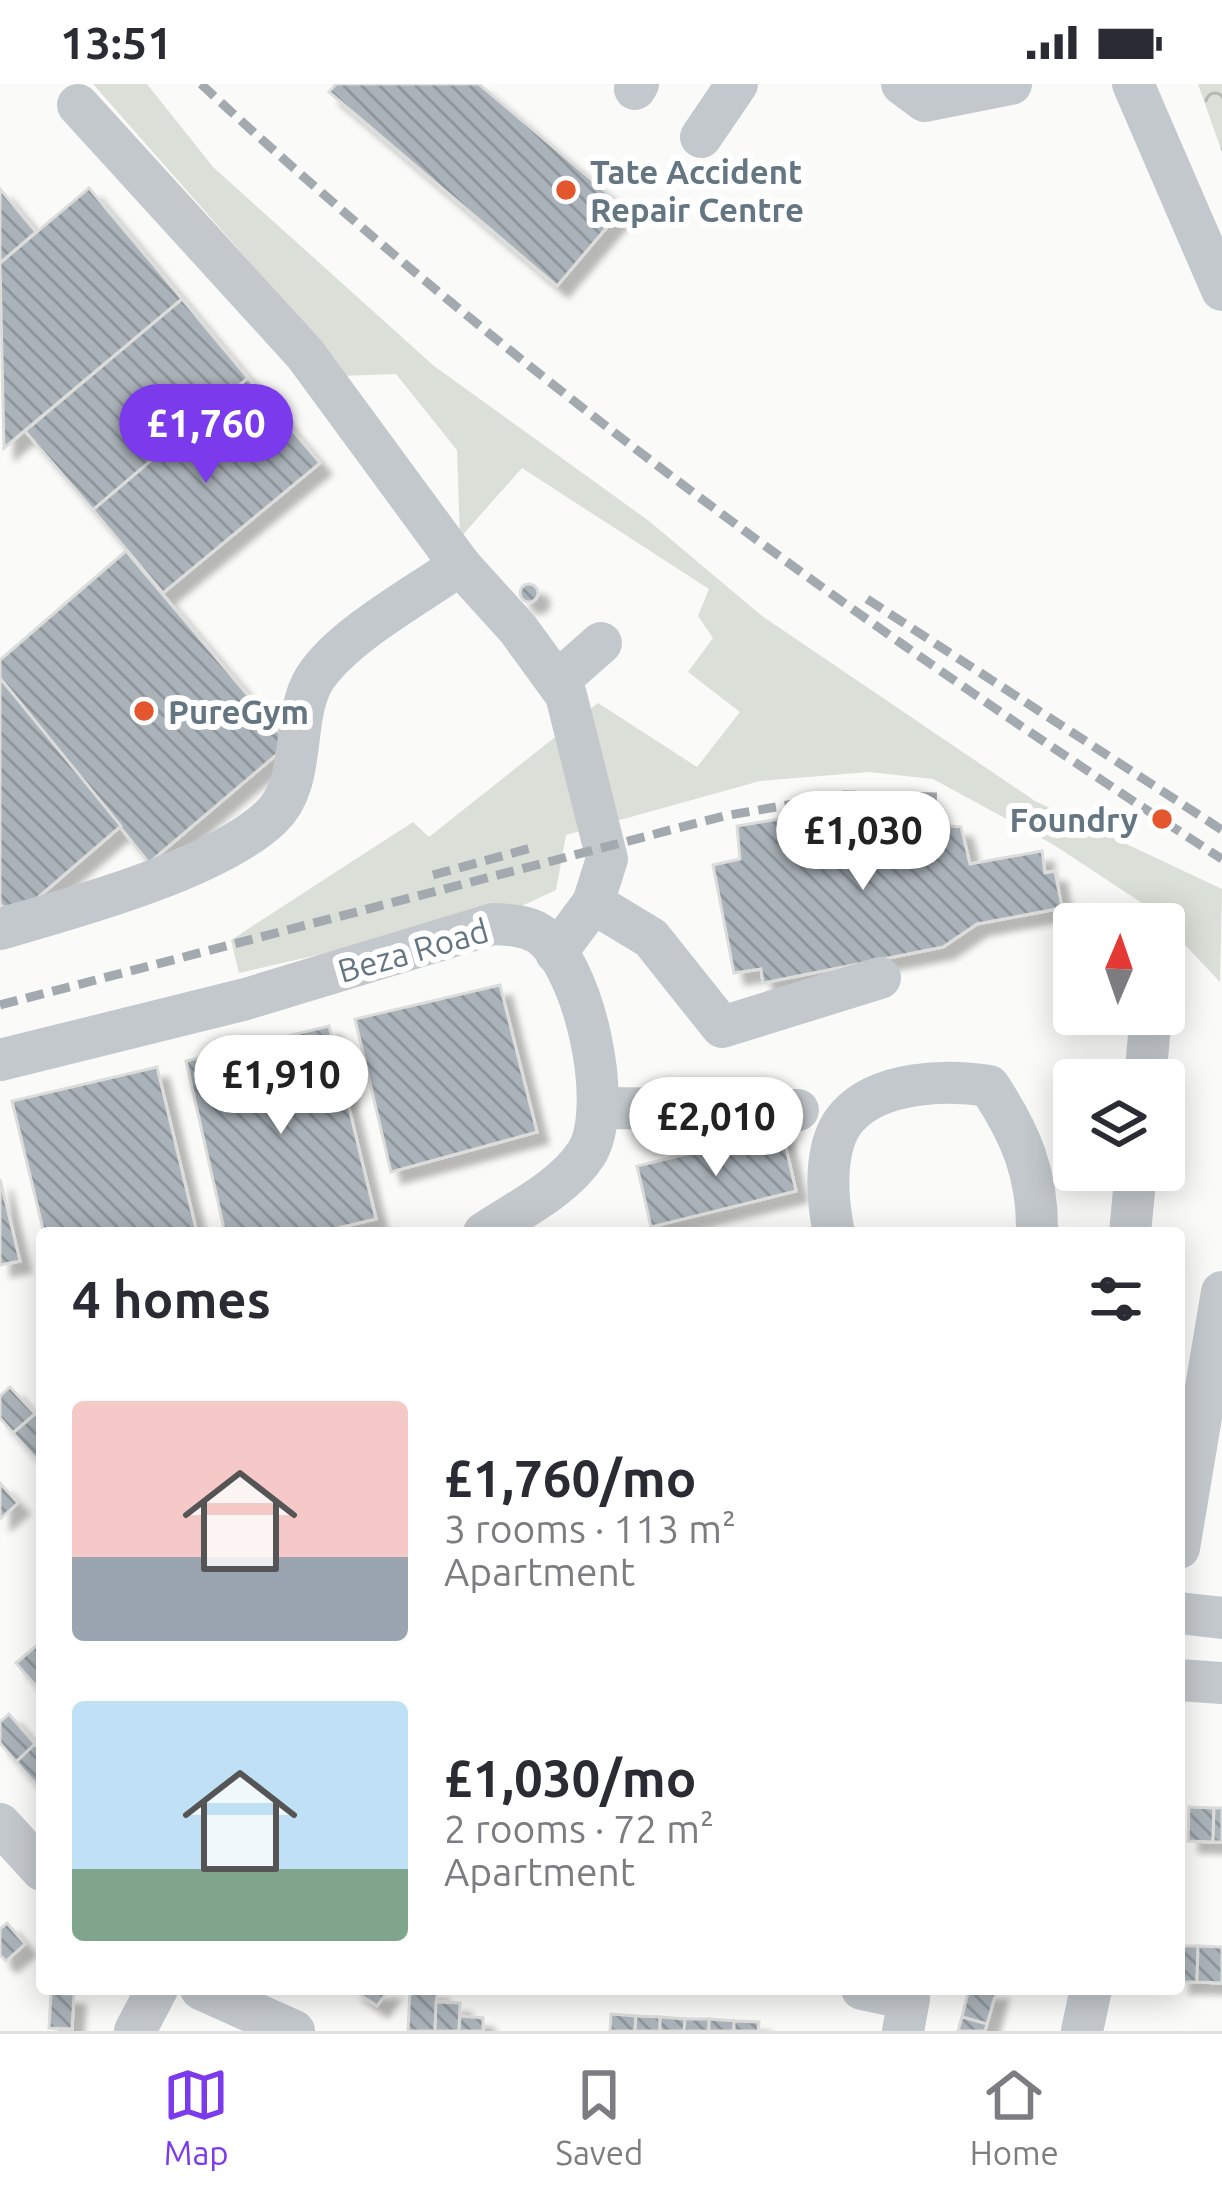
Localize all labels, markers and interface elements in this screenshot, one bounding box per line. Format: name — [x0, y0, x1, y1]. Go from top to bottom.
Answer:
text: 13:51 — [60, 17, 173, 68]
place label: Tate Accident Repair Centre — [590, 153, 804, 228]
marker: Tate Accident Repair Centre — [553, 177, 579, 203]
pin: £1,760 — [108, 384, 304, 486]
text: £1,760 — [146, 401, 266, 444]
place label: PureGym — [168, 693, 309, 730]
marker: PureGym — [131, 698, 157, 724]
pin: £1,030 — [765, 791, 961, 893]
place label: Foundry — [1009, 801, 1138, 838]
marker: Foundry — [1149, 806, 1175, 832]
text: £1,030 — [803, 808, 923, 851]
north arrow — [1053, 903, 1185, 1035]
map controls — [1053, 903, 1185, 1191]
street label: Beza Road — [333, 911, 493, 989]
pin: £1,910 — [183, 1035, 379, 1137]
text: £1,910 — [221, 1052, 341, 1095]
button: layers — [1053, 1059, 1185, 1191]
pin: £2,010 — [618, 1077, 814, 1179]
text: £2,010 — [656, 1094, 776, 1137]
icon: filters — [1083, 1266, 1149, 1332]
text: 4 homes — [72, 1270, 271, 1328]
icon: home — [168, 1449, 312, 1593]
text: £1,760/mo — [444, 1449, 696, 1507]
text: 3 rooms · 113 m² — [444, 1507, 736, 1550]
text: Apartment — [444, 1550, 635, 1593]
icon: home — [168, 1749, 312, 1893]
text: £1,030/mo — [444, 1749, 696, 1807]
text: 2 rooms · 72 m² — [444, 1807, 714, 1850]
text: Apartment — [444, 1850, 635, 1893]
tab: Map — [163, 2062, 229, 2171]
tab: Saved — [556, 2062, 643, 2171]
tab: Home — [970, 2062, 1059, 2171]

